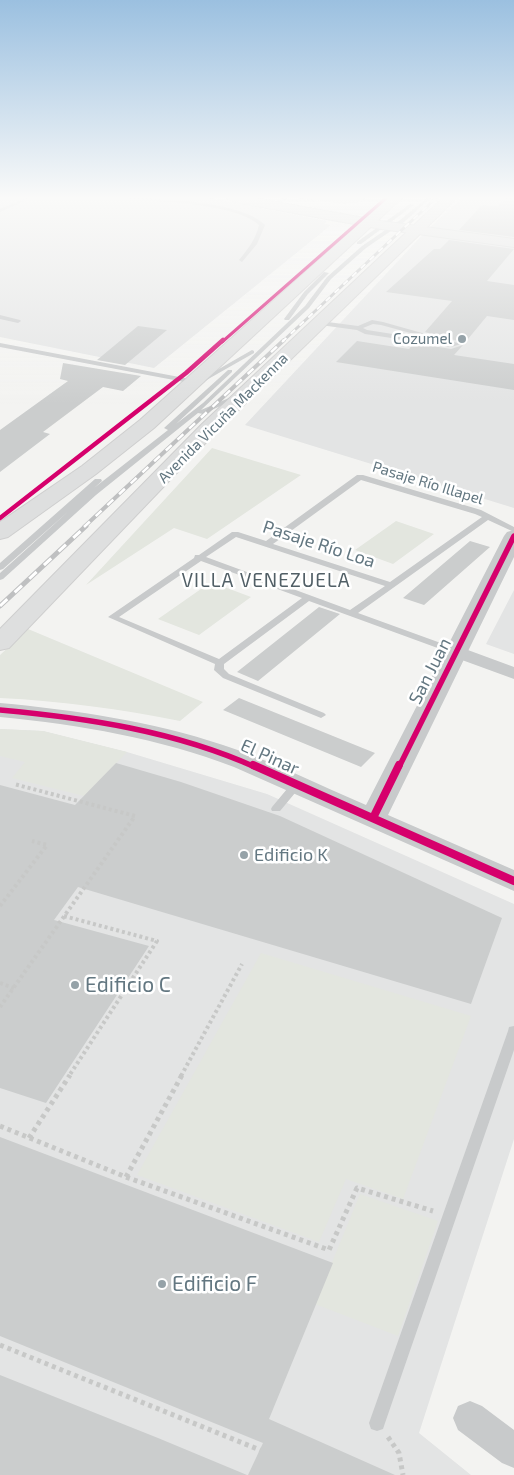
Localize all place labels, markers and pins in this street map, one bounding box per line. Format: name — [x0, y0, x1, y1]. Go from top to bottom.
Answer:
place label: Cozumel — [393, 330, 452, 348]
marker: Cozumel — [456, 333, 468, 345]
place label: Edificio K — [254, 844, 328, 866]
marker: Edificio K — [238, 849, 250, 861]
place label: Edificio C — [85, 972, 171, 998]
marker: Edificio C — [69, 979, 81, 991]
place label: Edificio F — [172, 1271, 257, 1297]
marker: Edificio F — [156, 1278, 168, 1290]

